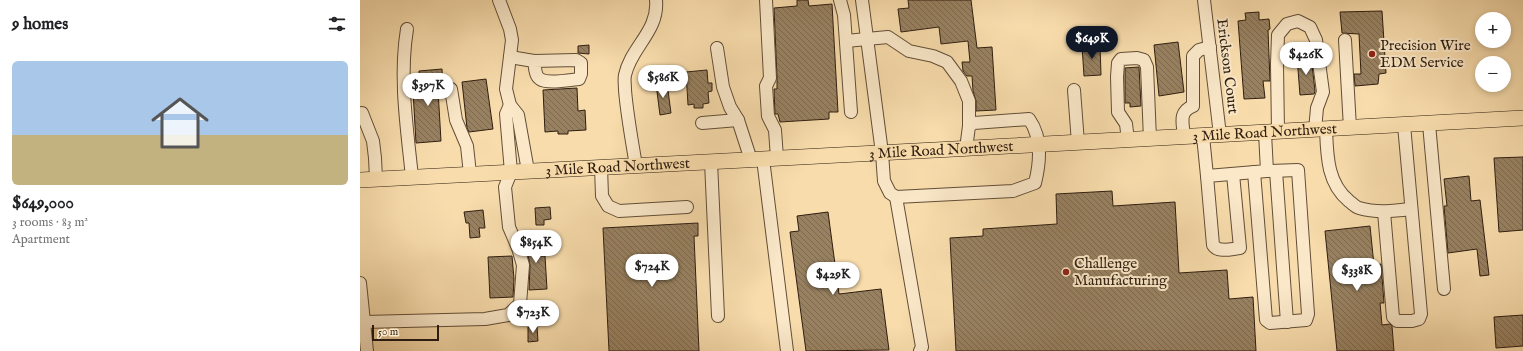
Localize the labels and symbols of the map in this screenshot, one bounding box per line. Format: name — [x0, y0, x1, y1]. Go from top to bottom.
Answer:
street label: Erickson Court — [1212, 17, 1243, 115]
pin: $649K — [1064, 26, 1120, 60]
place label: Precision Wire EDM Service — [1380, 36, 1471, 72]
pin: $426K — [1278, 42, 1334, 76]
marker: Precision Wire EDM Service — [1367, 49, 1377, 59]
pin: $586K — [635, 65, 691, 99]
pin: $397K — [400, 73, 456, 107]
street label: 3 Mile Road Northwest — [1192, 119, 1337, 146]
street label: 3 Mile Road Northwest — [869, 137, 1014, 163]
street label: 3 Mile Road Northwest — [545, 154, 690, 180]
pin: $854K — [508, 230, 564, 264]
pin: $724K — [624, 254, 680, 288]
place label: Challenge Manufacturing — [1074, 254, 1168, 290]
pin: $338K — [1329, 258, 1385, 292]
pin: $429K — [805, 262, 861, 296]
marker: Challenge Manufacturing — [1061, 267, 1071, 277]
pin: $723K — [505, 300, 561, 334]
scale bar — [372, 323, 439, 342]

